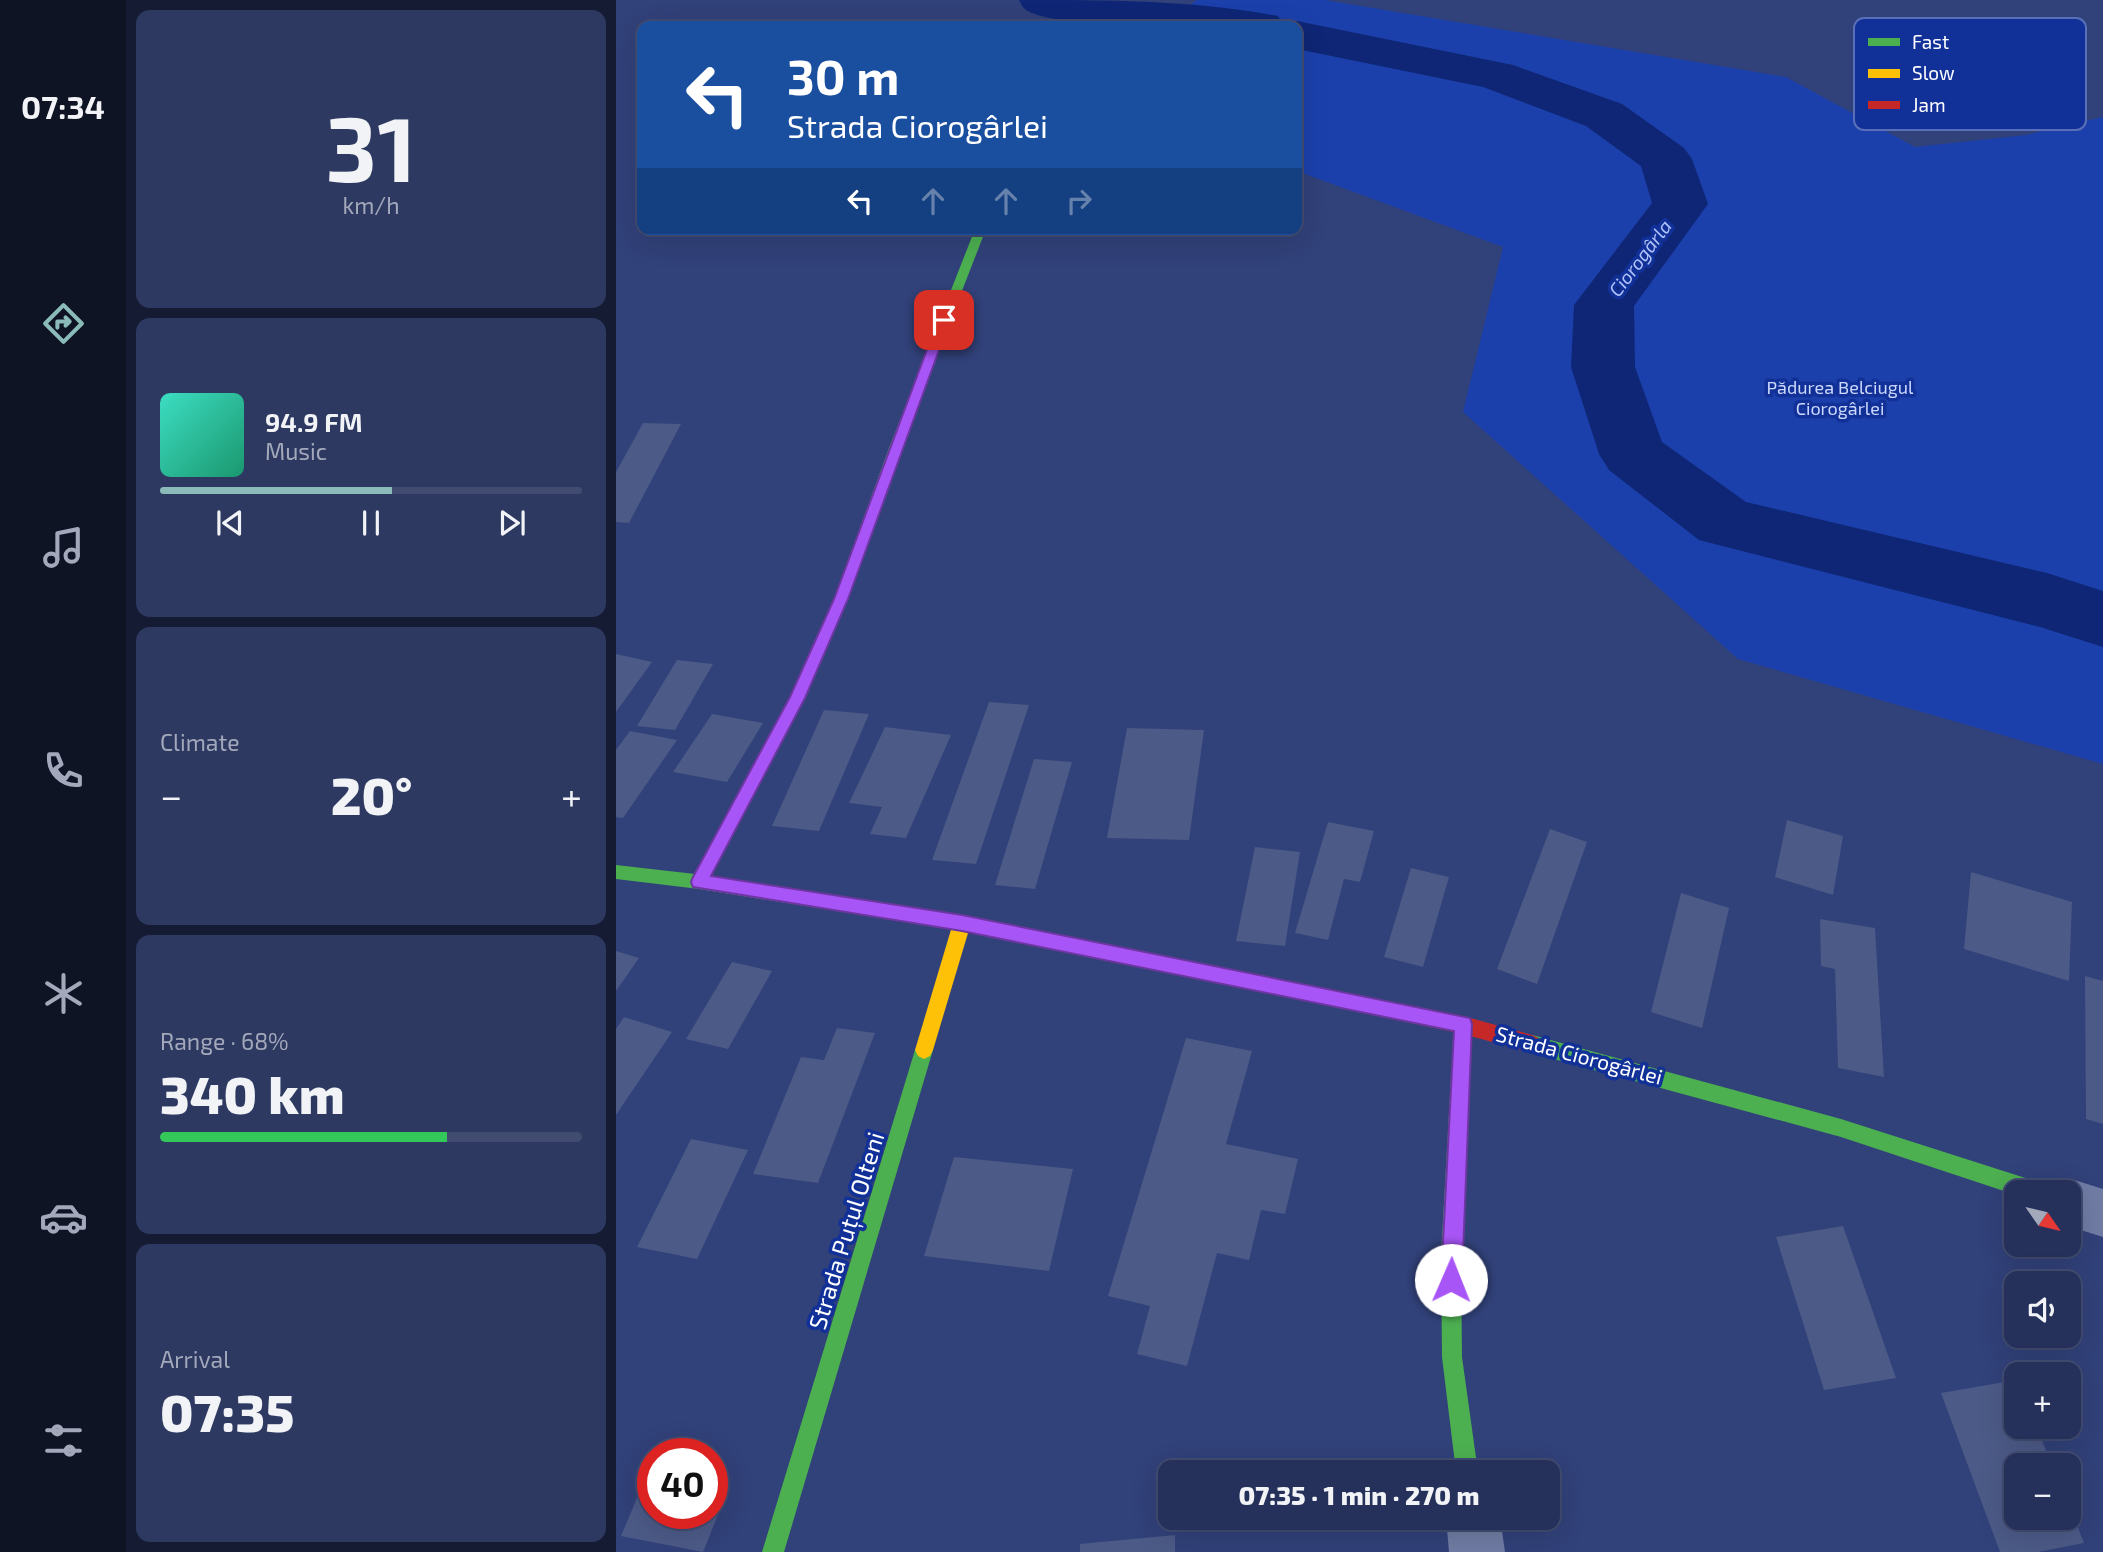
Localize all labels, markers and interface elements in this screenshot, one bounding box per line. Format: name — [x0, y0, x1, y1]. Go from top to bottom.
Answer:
legend — [1854, 18, 2086, 130]
text: Fast — [1912, 30, 1949, 53]
text: 30 m — [787, 46, 899, 105]
icon: left — [672, 49, 763, 140]
text: Slow — [1912, 61, 1955, 84]
text: 07:34 — [21, 87, 105, 125]
text: 31 — [326, 91, 416, 200]
text: Jam — [1912, 93, 1946, 116]
text: Strada Ciorogârlei — [787, 106, 1048, 144]
icon: left — [841, 182, 879, 220]
icon: ahead — [914, 182, 952, 220]
icon: ahead — [987, 182, 1025, 220]
icon: right — [1060, 182, 1098, 220]
text: km/h — [342, 191, 400, 219]
water label: Ciorogârla — [1603, 215, 1676, 301]
pin — [914, 290, 974, 350]
icon: directions — [39, 299, 88, 348]
icon: arrive — [925, 301, 963, 339]
park label: Pădurea Belciugul Ciorogârlei — [1767, 376, 1914, 419]
text: 94.9 FM — [265, 406, 362, 437]
text: Music — [265, 437, 327, 465]
icon: previous — [211, 504, 249, 542]
icon: pause — [352, 504, 390, 542]
icon: next — [493, 504, 531, 542]
icon: music — [39, 523, 88, 572]
text: Climate — [160, 728, 240, 756]
icon: phone — [39, 746, 88, 795]
text: 20° — [331, 763, 412, 825]
text: − — [160, 772, 182, 818]
text: + — [561, 772, 582, 818]
icon: climate — [39, 969, 88, 1018]
street label: Strada Ciorogârlei — [1493, 1020, 1665, 1089]
text: Range · 68% — [160, 1027, 289, 1055]
text: 340 km — [160, 1062, 345, 1124]
street label: Strada Puțul Olteni — [802, 1128, 891, 1333]
north arrow — [2004, 1180, 2081, 1256]
map controls — [2004, 1180, 2081, 1530]
icon: car — [39, 1193, 88, 1242]
position arrow — [1414, 1243, 1488, 1317]
button: sound — [2004, 1271, 2081, 1348]
text: Arrival — [160, 1345, 230, 1373]
button: + — [2004, 1362, 2081, 1439]
text: 07:35 — [160, 1380, 294, 1442]
icon: filters — [39, 1416, 88, 1465]
speed limit sign: 40 — [637, 1438, 728, 1529]
button: − — [2004, 1453, 2081, 1530]
text: 07:35 · 1 min · 270 m — [1238, 1479, 1480, 1510]

